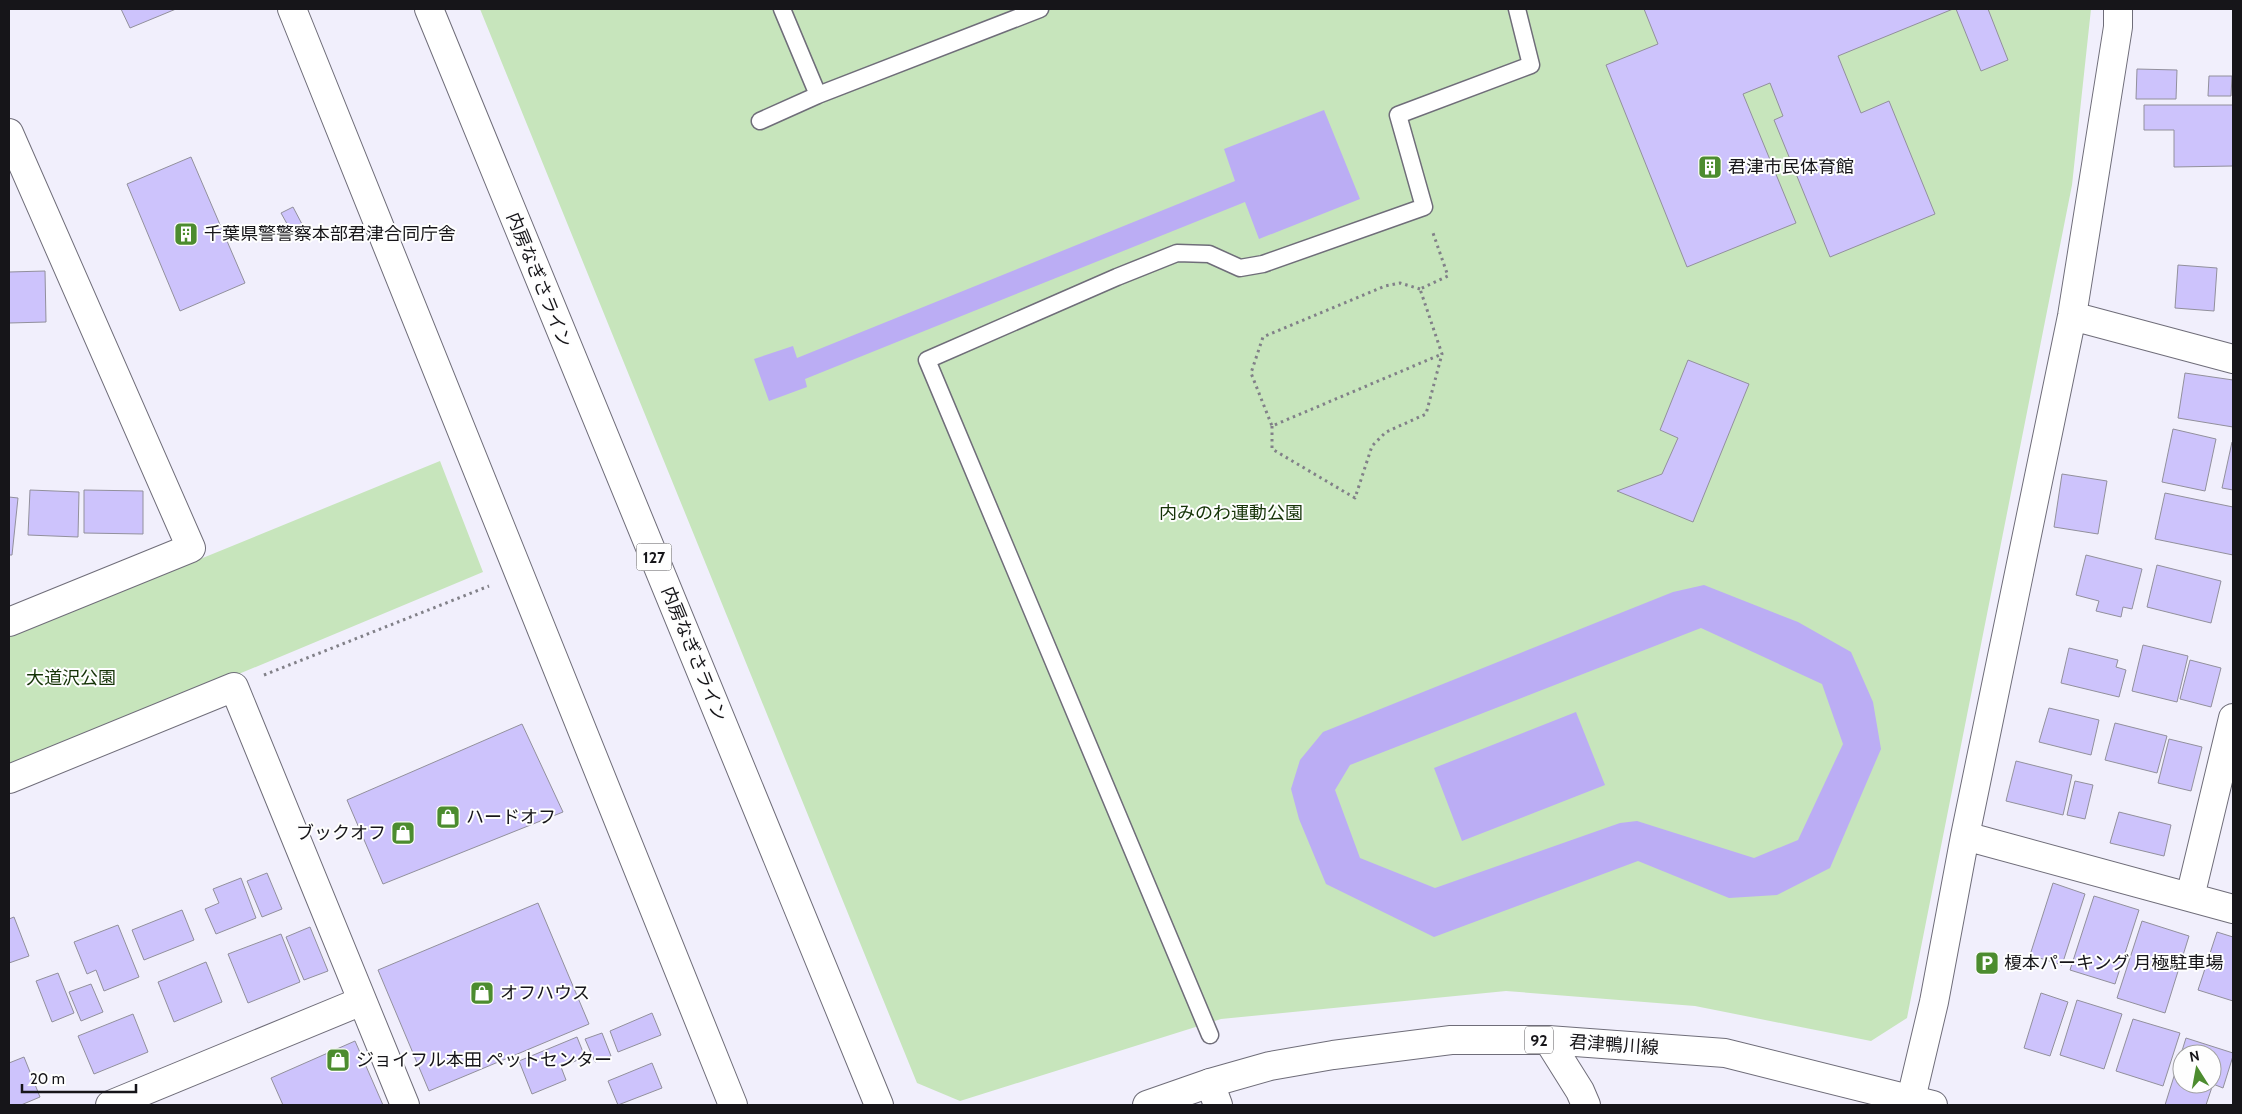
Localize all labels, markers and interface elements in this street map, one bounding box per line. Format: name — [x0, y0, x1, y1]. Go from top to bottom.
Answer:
building icon: 君津市民体育館 — [1697, 154, 1723, 180]
place label: 君津市民体育館 — [1728, 156, 1854, 178]
street label: 内房なぎさライン — [502, 209, 576, 351]
building icon: 千葉県警警察本部君津合同庁舎 — [173, 221, 199, 247]
place label: 千葉県警警察本部君津合同庁舎 — [204, 223, 456, 245]
park label: 内みのわ運動公園 — [1159, 502, 1303, 524]
road number: 127 — [636, 544, 672, 570]
street label: 内房なぎさライン — [657, 583, 731, 725]
park label: 大道沢公園 — [26, 667, 116, 689]
shop icon: ハードオフ — [435, 804, 461, 830]
place label: ハードオフ — [466, 806, 556, 828]
shop icon: ブックオフ — [390, 820, 416, 846]
place label: ブックオフ — [296, 822, 386, 844]
parking icon: 榎本パーキング 月極駐車場 — [1974, 950, 2000, 976]
place label: 榎本パーキング 月極駐車場 — [2004, 952, 2224, 974]
shop icon: オフハウス — [469, 980, 495, 1006]
place label: オフハウス — [500, 982, 590, 1004]
road number: 92 — [1525, 1026, 1553, 1054]
street label: 君津鴨川線 — [1568, 1031, 1660, 1059]
north arrow — [2172, 1044, 2222, 1094]
text: N — [2188, 1046, 2201, 1066]
shop icon: ジョイフル本田 ペットセンター — [325, 1047, 351, 1073]
place label: ジョイフル本田 ペットセンター — [356, 1049, 612, 1071]
scale bar — [22, 1062, 136, 1094]
text: 20 m — [30, 1070, 65, 1088]

